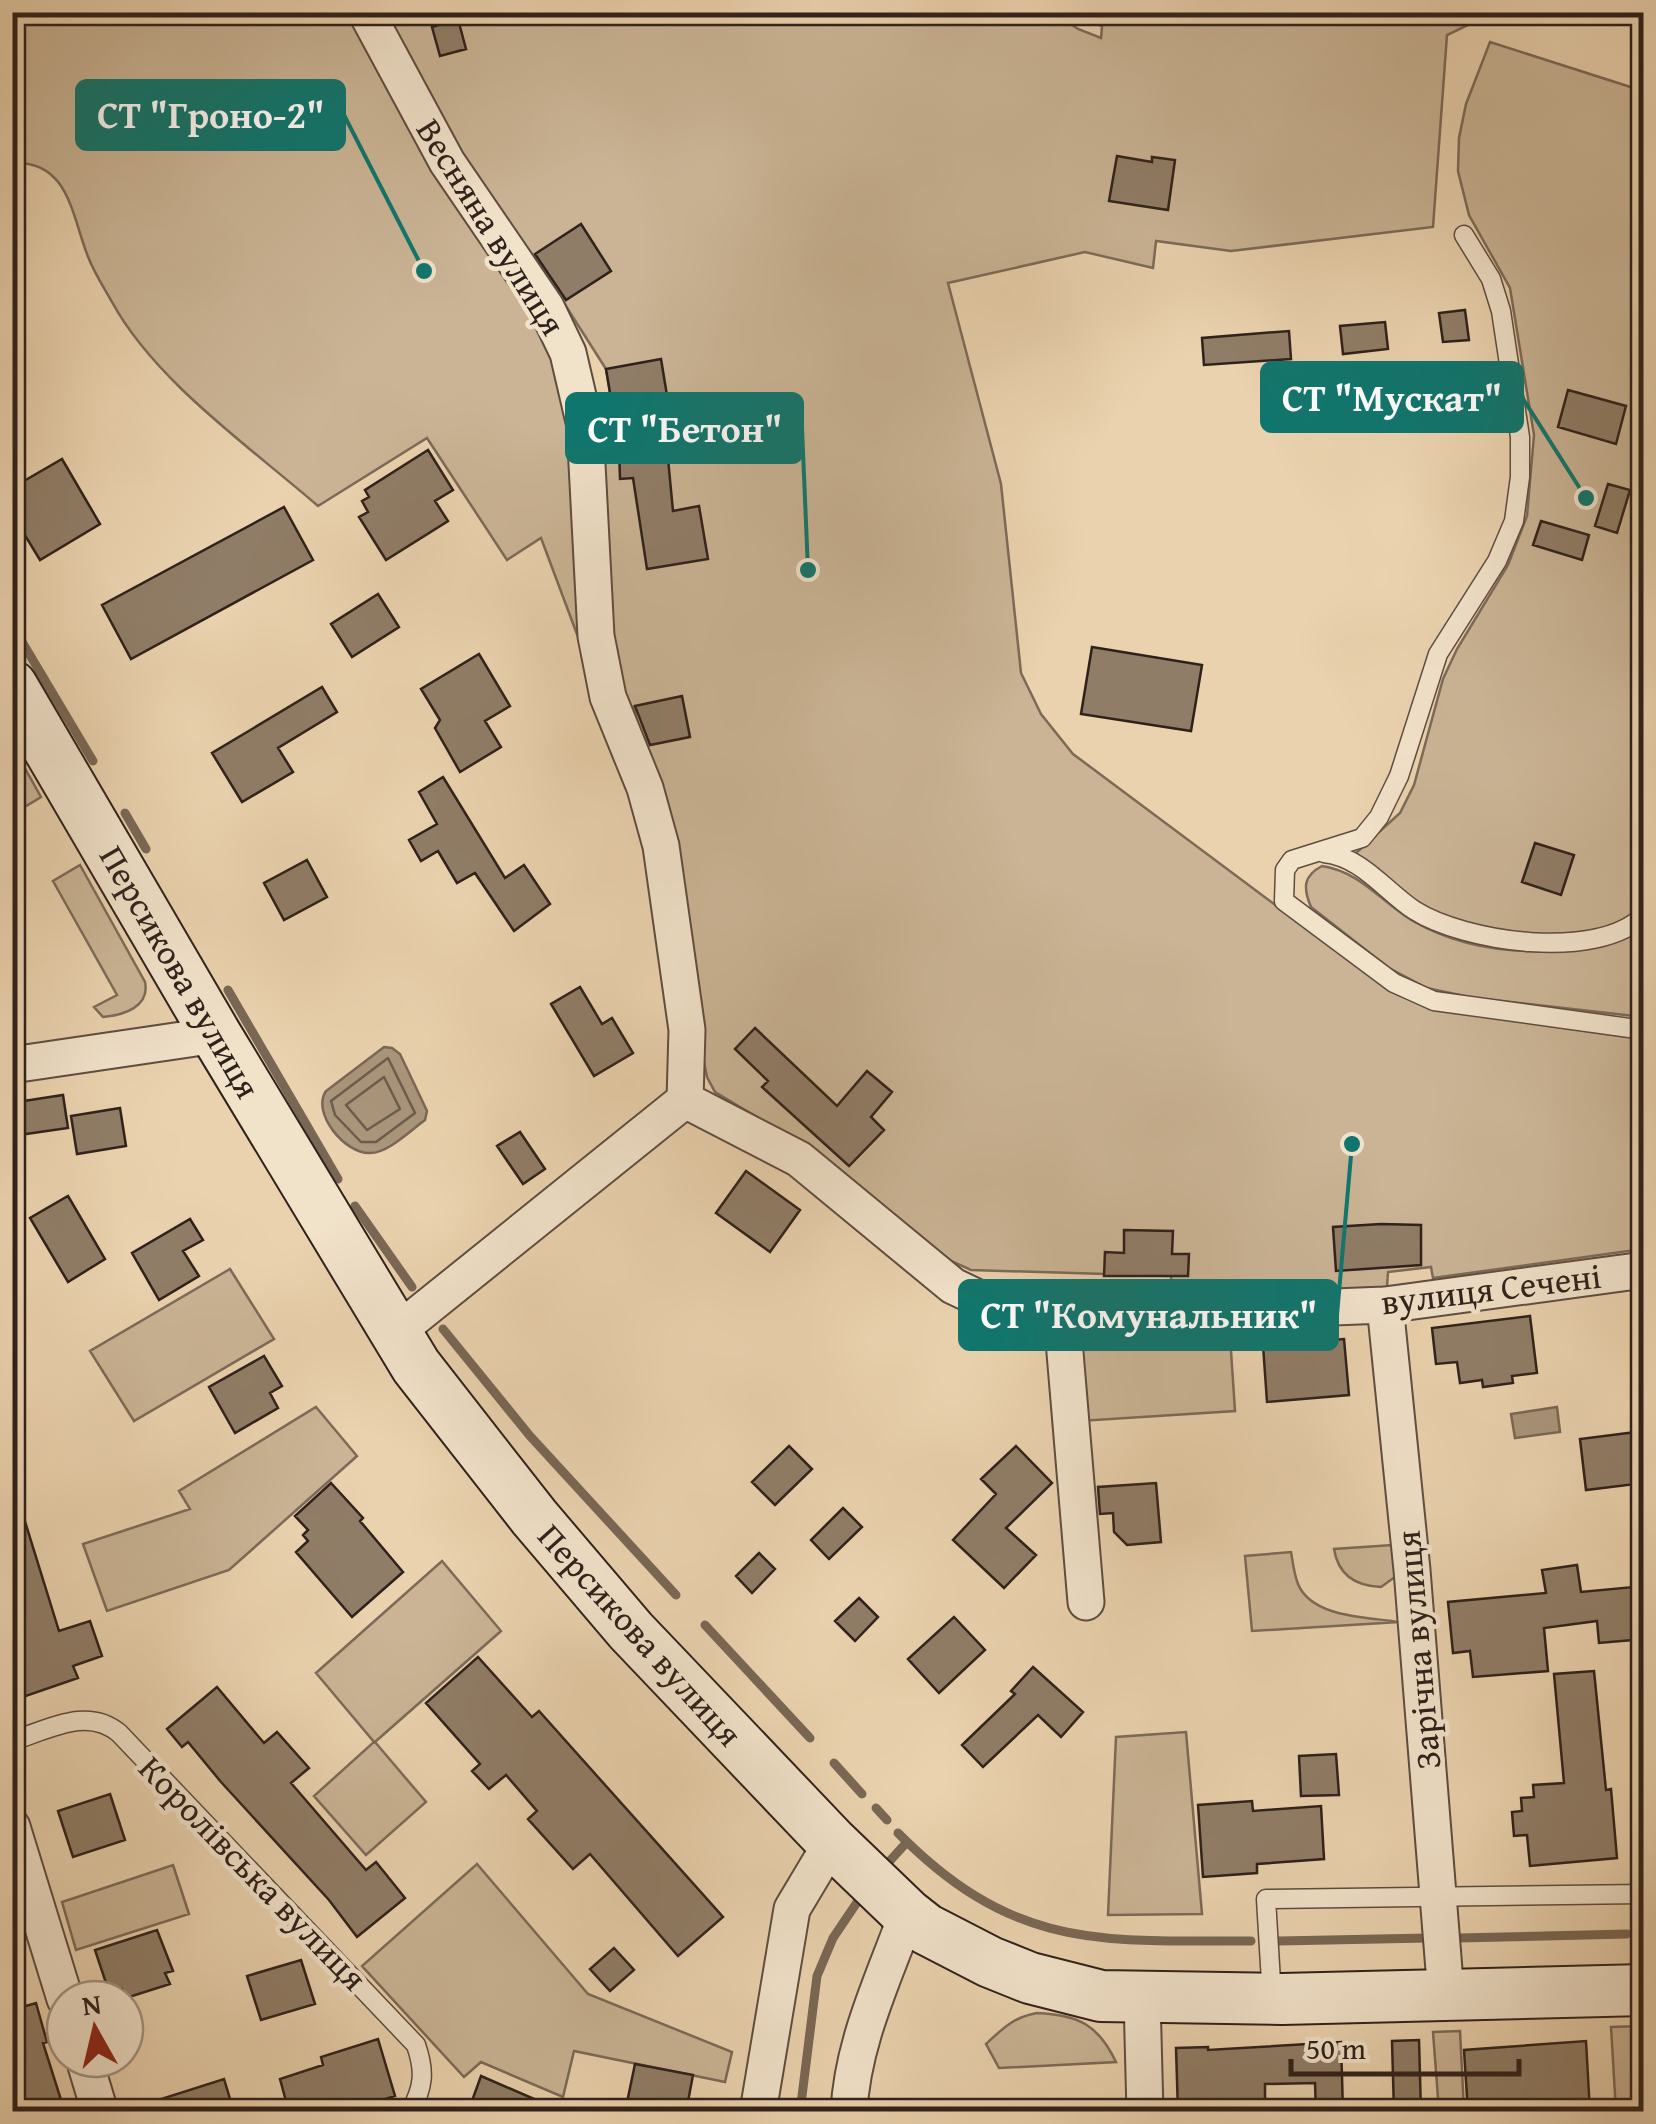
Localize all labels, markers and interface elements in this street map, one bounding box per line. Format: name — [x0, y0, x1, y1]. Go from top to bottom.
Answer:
callout: СТ "Гроно-2" — [77, 81, 344, 149]
text: СТ "Гроно-2" — [97, 86, 325, 142]
street label: Весняна вулиця — [404, 108, 579, 345]
callout: СТ "Мускат" — [1262, 363, 1522, 431]
text: СТ "Мускат" — [1282, 369, 1502, 425]
callout: СТ "Бетон" — [567, 394, 802, 462]
text: СТ "Бетон" — [588, 400, 782, 456]
street label: Персикова вулиця — [87, 836, 274, 1108]
street label: вулиця Сечені — [1378, 1250, 1604, 1327]
callout: СТ "Комунальник" — [960, 1281, 1337, 1349]
text: СТ "Комунальник" — [981, 1286, 1317, 1342]
street label: Персикова вулиця — [526, 1512, 754, 1757]
street label: Зарічна вулиця — [1382, 1529, 1453, 1772]
street label: Королівська вулиця — [127, 1744, 379, 2002]
north arrow — [45, 1979, 145, 2079]
text: N — [79, 1982, 104, 2025]
scale bar — [1291, 2014, 1518, 2076]
text: 50 m — [1306, 2026, 1366, 2070]

